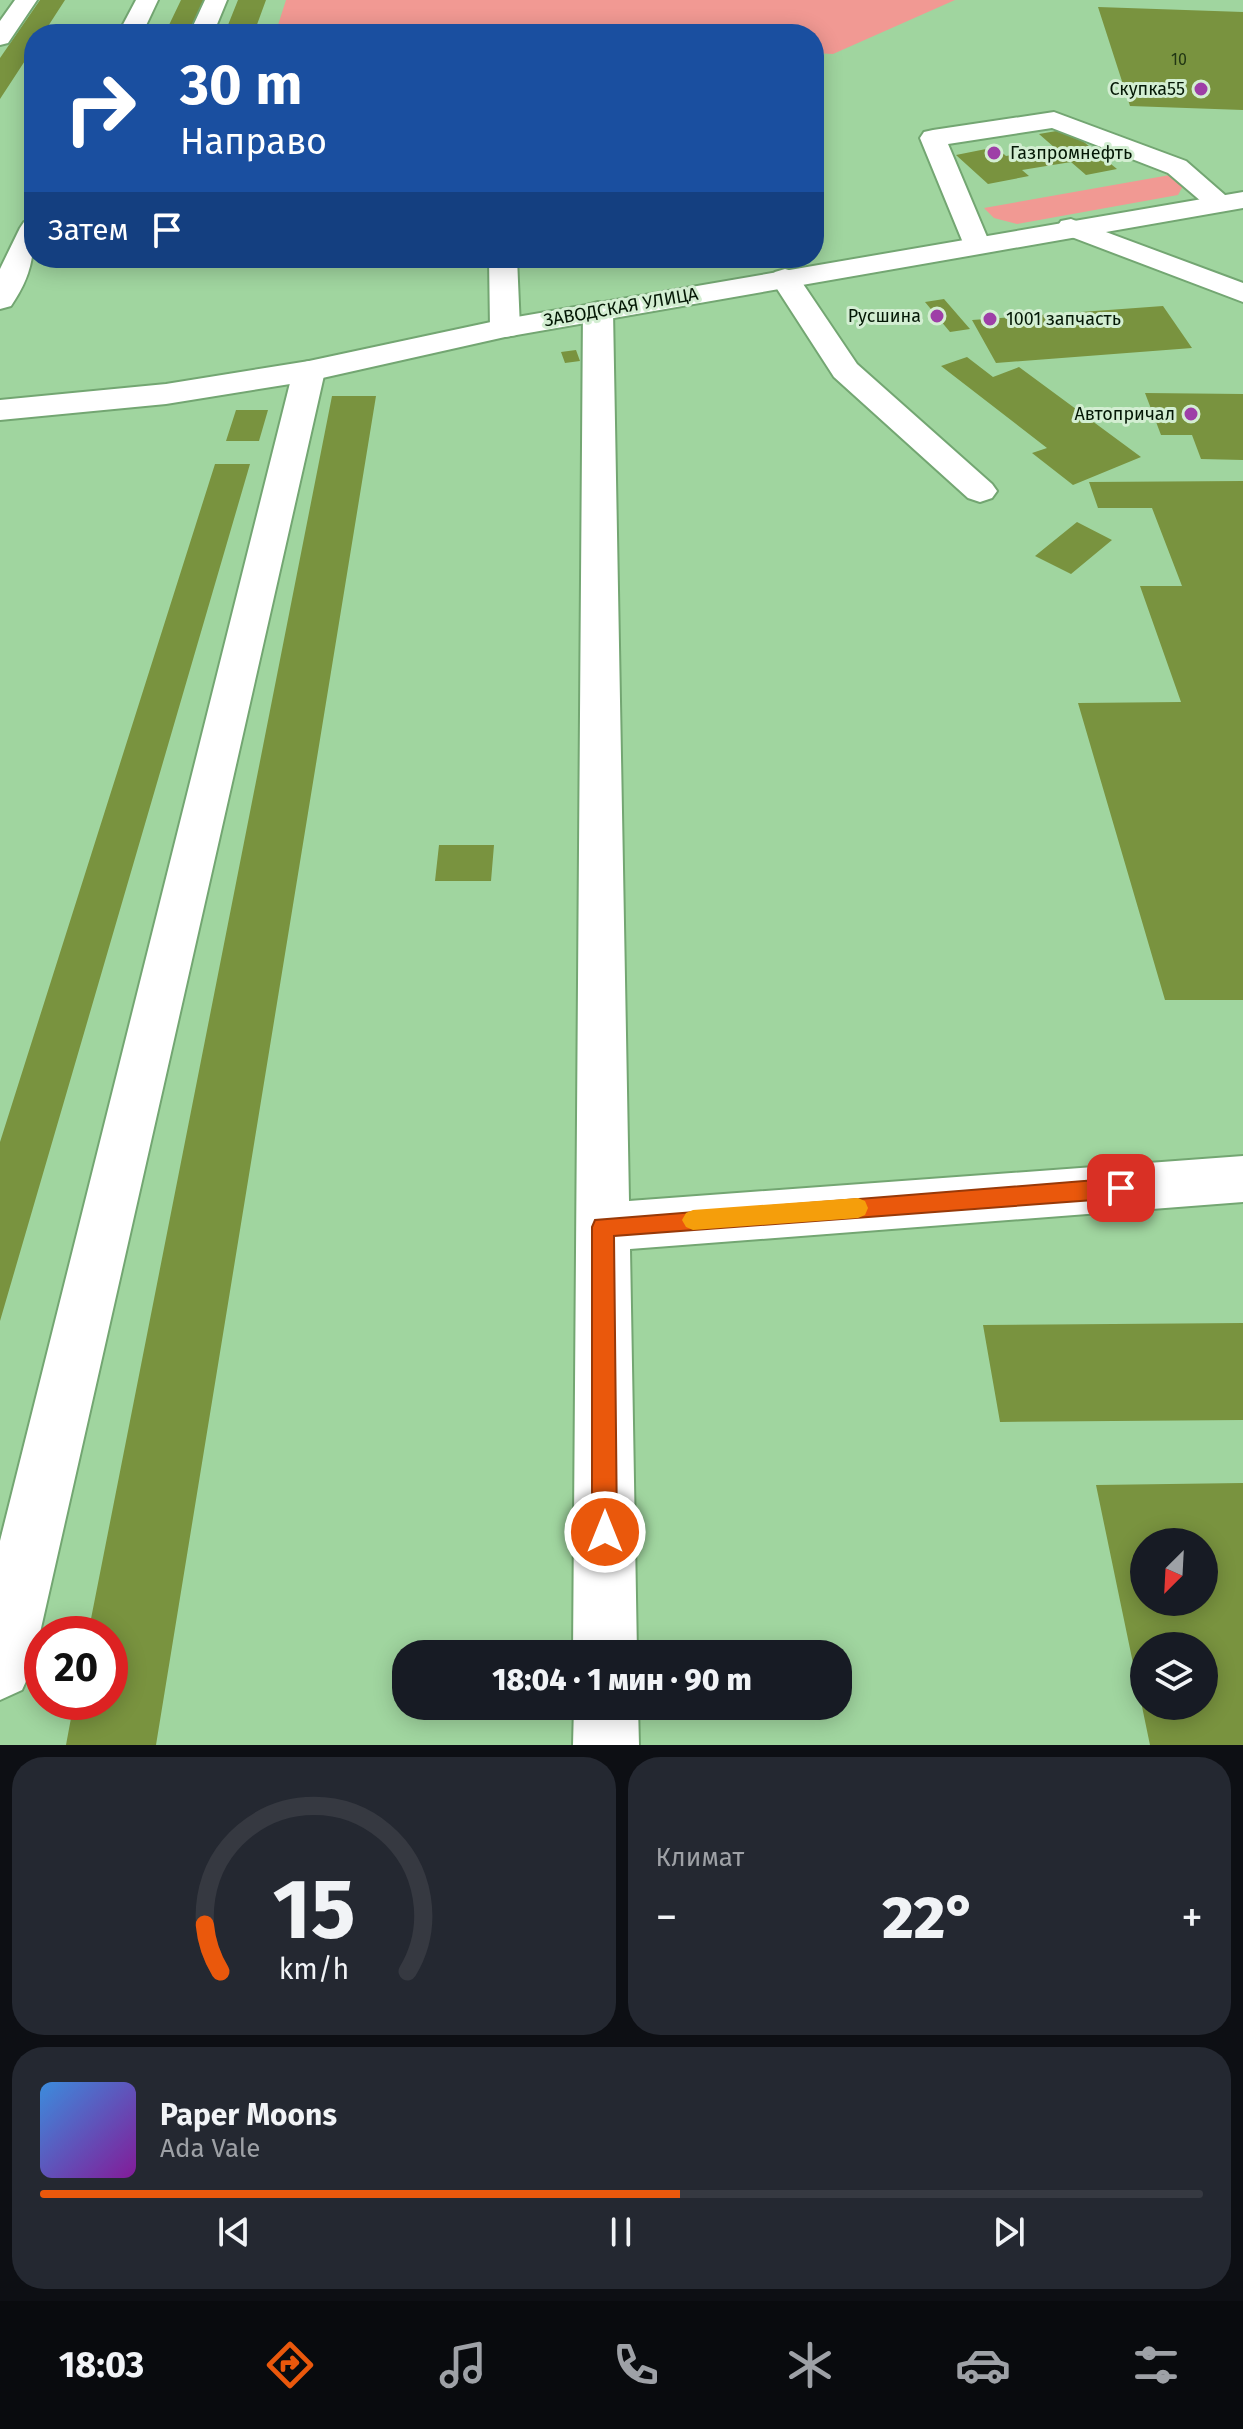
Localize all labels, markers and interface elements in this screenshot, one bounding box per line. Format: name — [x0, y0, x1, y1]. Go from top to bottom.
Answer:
house number: 10 — [1171, 50, 1187, 69]
text: 30 m — [180, 52, 302, 119]
icon: right — [48, 56, 152, 160]
place label: Скупка55 — [1110, 78, 1185, 100]
marker: Скупка55 — [1192, 80, 1210, 98]
text: Направо — [180, 120, 327, 164]
place label: Газпромнефть — [1010, 142, 1132, 164]
marker: Газпромнефть — [985, 144, 1003, 162]
icon: arrive — [145, 208, 189, 252]
text: Затем — [48, 212, 129, 248]
street label: ЗАВОДСКАЯ УЛИЦА — [542, 282, 701, 331]
place label: Русшина — [848, 305, 921, 327]
marker: Русшина — [928, 307, 946, 325]
place label: 1001 запчасть — [1006, 308, 1121, 330]
marker: 1001 запчасть — [981, 310, 999, 328]
place label: Автопричал — [1075, 403, 1175, 425]
marker: Автопричал — [1182, 405, 1200, 423]
pin — [1087, 1154, 1155, 1222]
icon: arrive — [1099, 1166, 1143, 1210]
position arrow — [563, 1490, 647, 1574]
north arrow — [1130, 1528, 1218, 1616]
map controls — [1130, 1528, 1218, 1720]
speed limit sign: 20 — [24, 1616, 128, 1720]
button: layers — [1130, 1632, 1218, 1720]
text: 18:04 · 1 мин · 90 m — [492, 1662, 752, 1698]
text: Климат — [656, 1842, 744, 1873]
text: 15 — [272, 1860, 355, 1960]
text: 22° — [882, 1882, 976, 1954]
text: − — [656, 1891, 678, 1944]
text: + — [1181, 1891, 1203, 1944]
text: km/h — [278, 1952, 349, 1987]
text: Paper Moons — [160, 2097, 337, 2133]
text: Ada Vale — [160, 2133, 260, 2164]
icon: previous — [212, 2210, 256, 2254]
icon: pause — [599, 2210, 643, 2254]
icon: next — [987, 2210, 1031, 2254]
icon: directions — [262, 2337, 318, 2393]
icon: music — [435, 2337, 491, 2393]
icon: phone — [608, 2337, 664, 2393]
icon: climate — [782, 2337, 838, 2393]
icon: car — [955, 2337, 1011, 2393]
icon: filters — [1128, 2337, 1184, 2393]
text: 18:03 — [59, 2343, 144, 2387]

